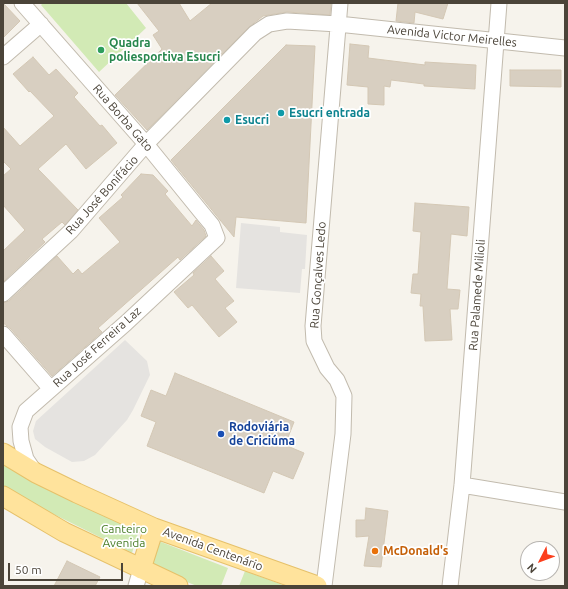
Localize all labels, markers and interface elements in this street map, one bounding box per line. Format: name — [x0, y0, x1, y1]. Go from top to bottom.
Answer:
street label: Avenida Victor Meirelles — [386, 22, 518, 50]
place label: Quadra poliesportiva Esucri — [109, 36, 220, 64]
marker: Quadra poliesportiva Esucri — [96, 45, 106, 55]
street label: Rua Borba Gato — [90, 82, 156, 154]
place label: Esucri entrada — [289, 106, 370, 120]
marker: Esucri entrada — [276, 108, 286, 118]
place label: Esucri — [235, 113, 269, 127]
marker: Esucri — [222, 115, 232, 125]
street label: Rua José Bonifácio — [63, 153, 141, 237]
street label: Rua Gonçalves Ledo — [307, 221, 329, 329]
street label: Rua Palamede Milioli — [466, 239, 488, 351]
street label: Rua José Ferreira Laz — [50, 304, 144, 390]
place label: Rodoviária de Criciúma — [229, 420, 295, 448]
marker: Rodoviária de Criciúma — [216, 429, 226, 439]
park label: Canteiro Avenida — [101, 522, 147, 550]
street label: Avenida Centenário — [161, 524, 265, 574]
north arrow — [520, 541, 560, 581]
place label: McDonald's — [383, 544, 449, 558]
marker: McDonald's — [370, 546, 380, 556]
scale bar — [10, 555, 125, 581]
text: N — [525, 561, 539, 575]
text: 50 m — [15, 563, 42, 576]

